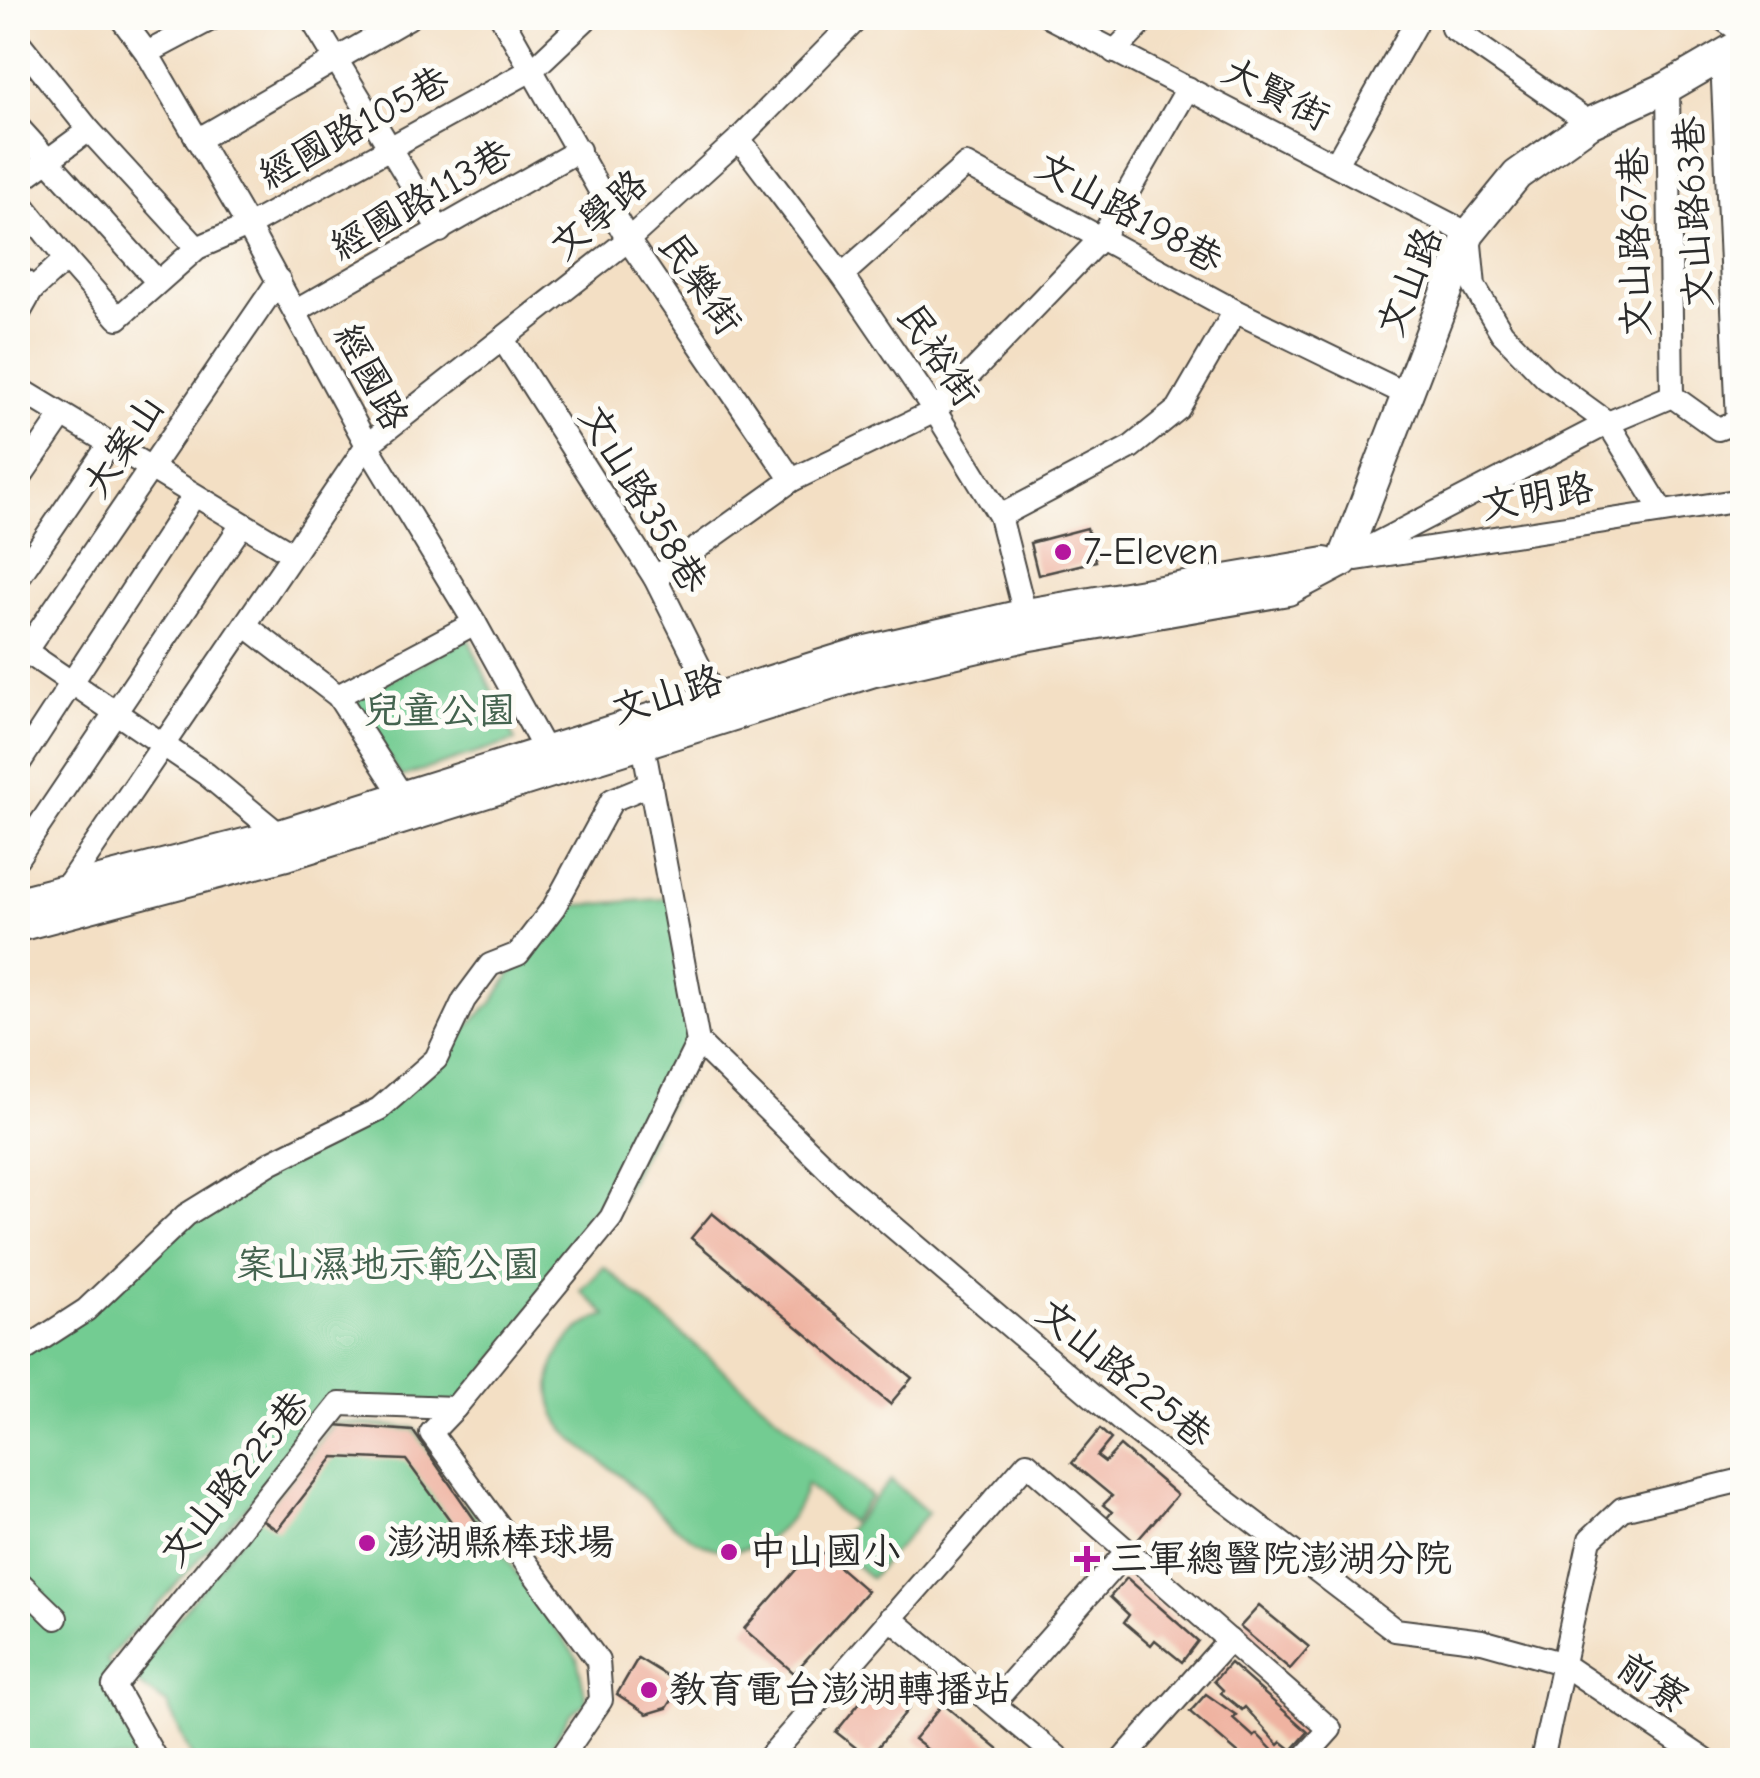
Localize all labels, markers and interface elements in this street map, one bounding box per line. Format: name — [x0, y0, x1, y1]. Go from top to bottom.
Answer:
street label: 大賢街 — [1215, 49, 1337, 139]
street label: 經國路105巷 — [251, 58, 457, 198]
street label: 文山路63巷 — [1667, 115, 1721, 309]
street label: 經國路113巷 — [323, 131, 519, 269]
street label: 文山路198巷 — [1028, 144, 1230, 282]
street label: 文山路67巷 — [1611, 146, 1659, 338]
street label: 文學路 — [542, 161, 656, 269]
street label: 文山路 — [1368, 221, 1452, 343]
street label: 民樂街 — [649, 225, 751, 343]
street label: 民裕街 — [888, 295, 988, 415]
street label: 經國路 — [325, 316, 417, 438]
street label: 大案山 — [74, 386, 174, 506]
street label: 文山路358巷 — [570, 397, 716, 601]
street label: 文明路 — [1477, 465, 1597, 529]
place label: 7-Eleven — [1083, 530, 1219, 574]
marker: 7-Eleven — [1052, 541, 1074, 563]
street label: 文山路 — [606, 657, 728, 733]
park label: 兒童公園 — [364, 689, 516, 733]
park label: 案山濕地示範公園 — [236, 1243, 540, 1287]
street label: 文山路225巷 — [1028, 1290, 1220, 1458]
street label: 文山路225巷 — [151, 1383, 319, 1575]
place label: 澎湖縣棒球場 — [387, 1521, 615, 1565]
place label: 中山國小 — [749, 1530, 901, 1574]
marker: 澎湖縣棒球場 — [356, 1532, 378, 1554]
place label: 三軍總醫院澎湖分院 — [1110, 1537, 1452, 1581]
marker: 中山國小 — [718, 1541, 740, 1563]
marker: 三軍總醫院澎湖分院 — [1074, 1546, 1100, 1572]
street label: 前寮 — [1608, 1644, 1696, 1722]
place label: 教育電台澎湖轉播站 — [669, 1668, 1011, 1712]
marker: 教育電台澎湖轉播站 — [638, 1679, 660, 1701]

